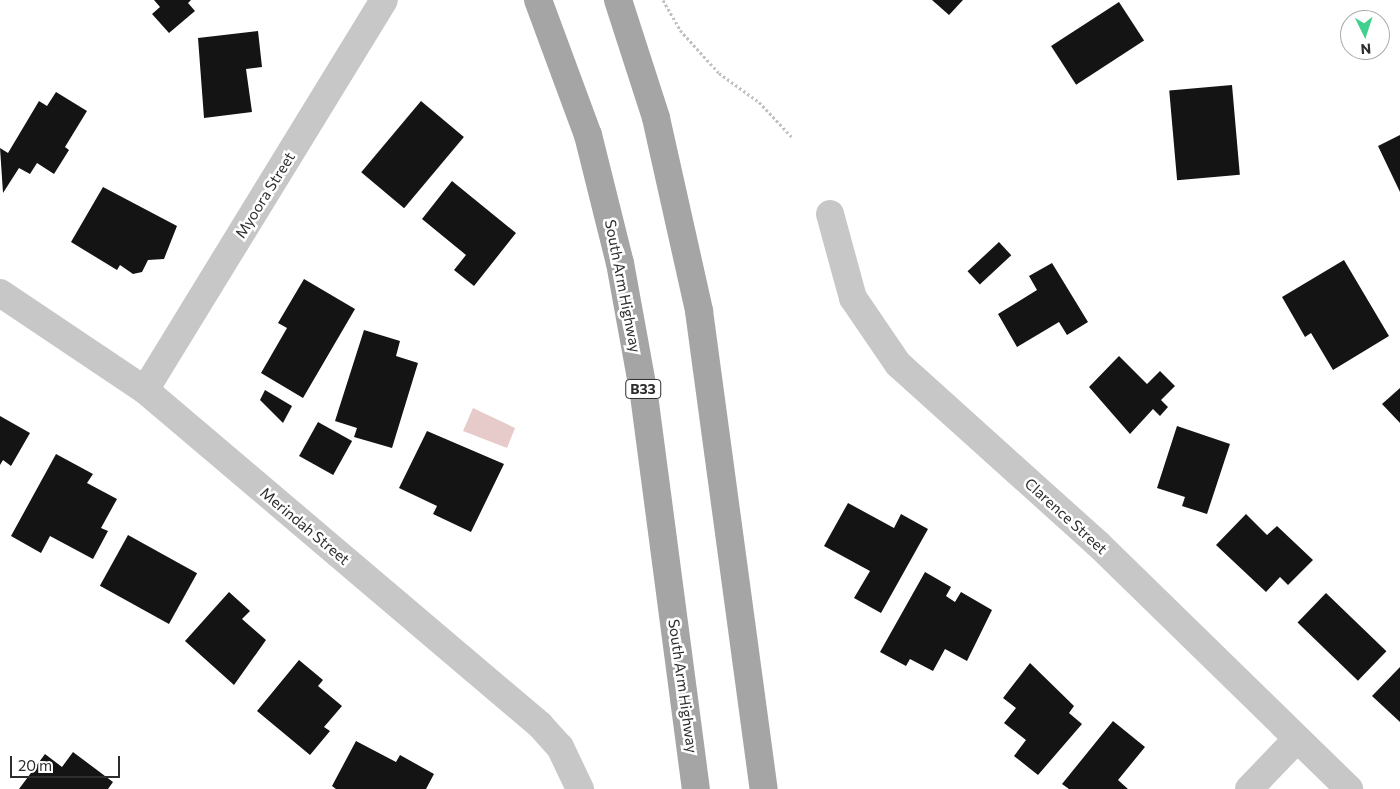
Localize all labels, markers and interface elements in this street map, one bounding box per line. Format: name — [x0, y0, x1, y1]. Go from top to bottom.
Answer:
north arrow — [1340, 10, 1390, 60]
text: N — [1360, 41, 1372, 58]
street label: Myoora Street — [231, 149, 299, 241]
street label: South Arm Highway — [601, 218, 645, 354]
road number: B33 — [624, 378, 662, 400]
street label: Clarence Street — [1021, 474, 1111, 558]
street label: Merindah Street — [257, 483, 353, 569]
street label: South Arm Highway — [665, 618, 701, 754]
scale bar — [12, 746, 122, 778]
text: 20 m — [18, 756, 52, 774]

